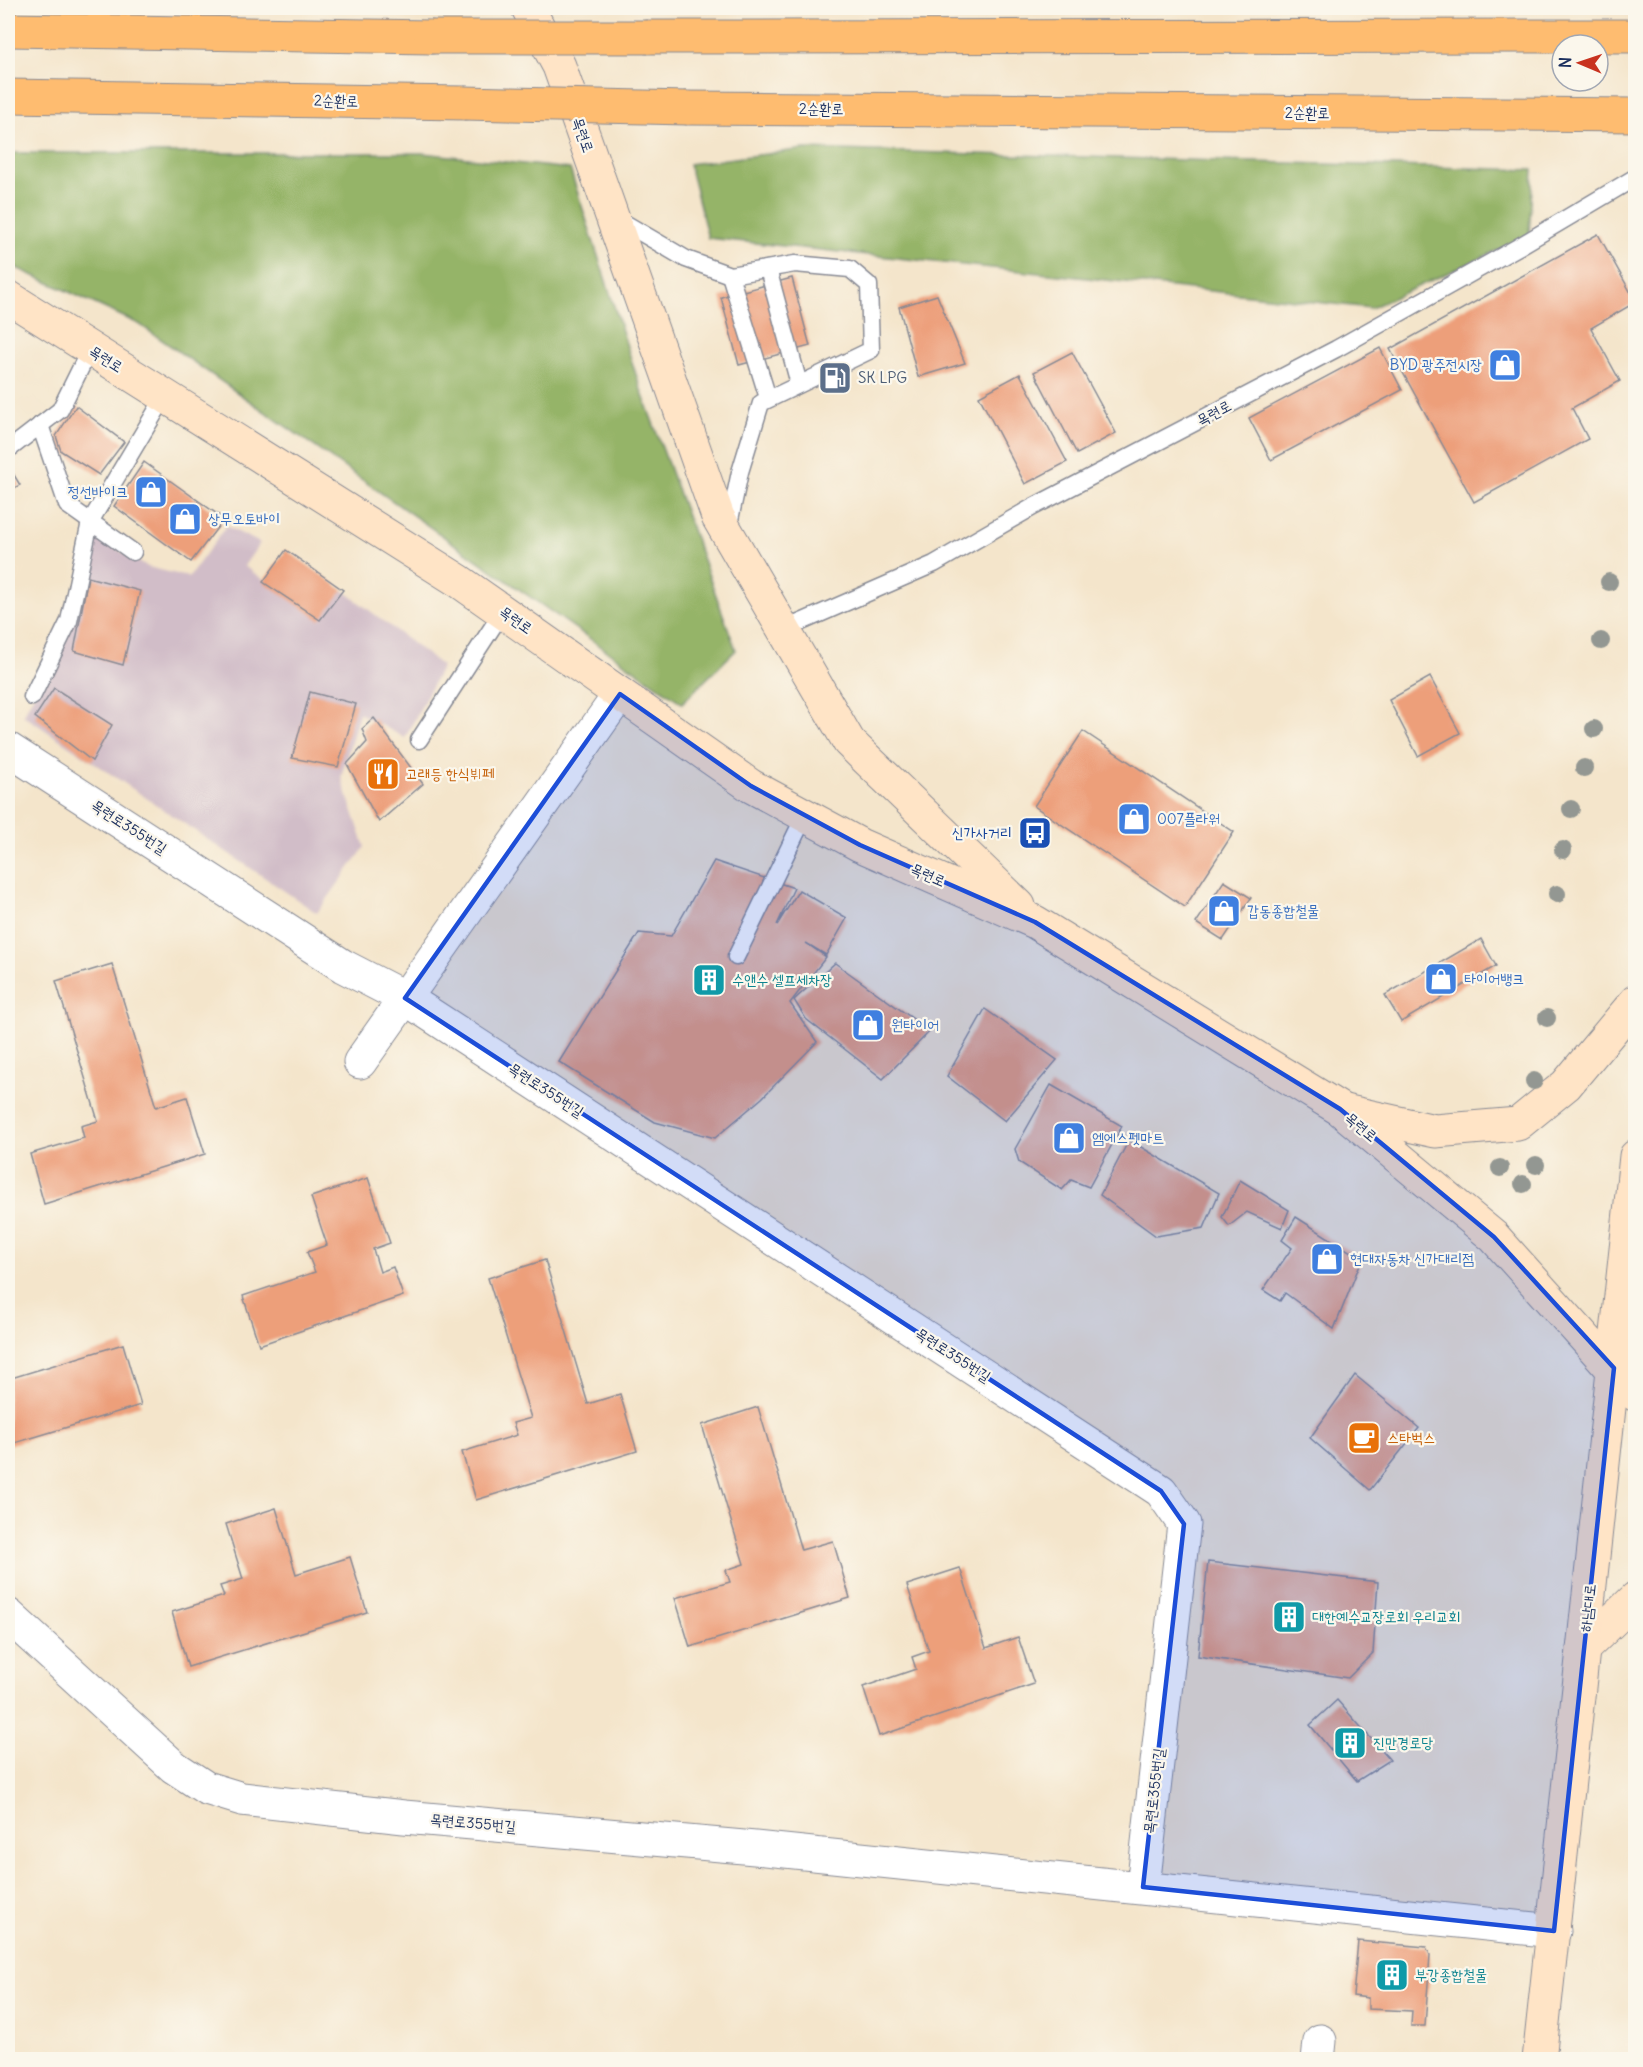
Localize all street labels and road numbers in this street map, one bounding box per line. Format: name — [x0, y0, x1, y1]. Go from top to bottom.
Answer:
street label: 2순환로 — [314, 91, 358, 110]
street label: 2순환로 — [799, 99, 843, 118]
street label: 2순환로 — [1285, 103, 1329, 122]
street label: 목련로 — [569, 115, 598, 155]
street label: 목련로 — [86, 341, 127, 376]
street label: 목련로 — [1193, 396, 1234, 429]
street label: 목련로 — [496, 601, 537, 638]
street label: 목련로355번길 — [88, 795, 171, 858]
street label: 목련로 — [908, 858, 949, 891]
street label: 목련로355번길 — [505, 1058, 588, 1121]
street label: 목련로 — [1341, 1108, 1381, 1146]
street label: 목련로355번길 — [912, 1323, 995, 1386]
street label: 하남대로 — [1576, 1583, 1599, 1633]
street label: 목련로355번길 — [1139, 1747, 1168, 1835]
street label: 목련로355번길 — [429, 1809, 517, 1836]

